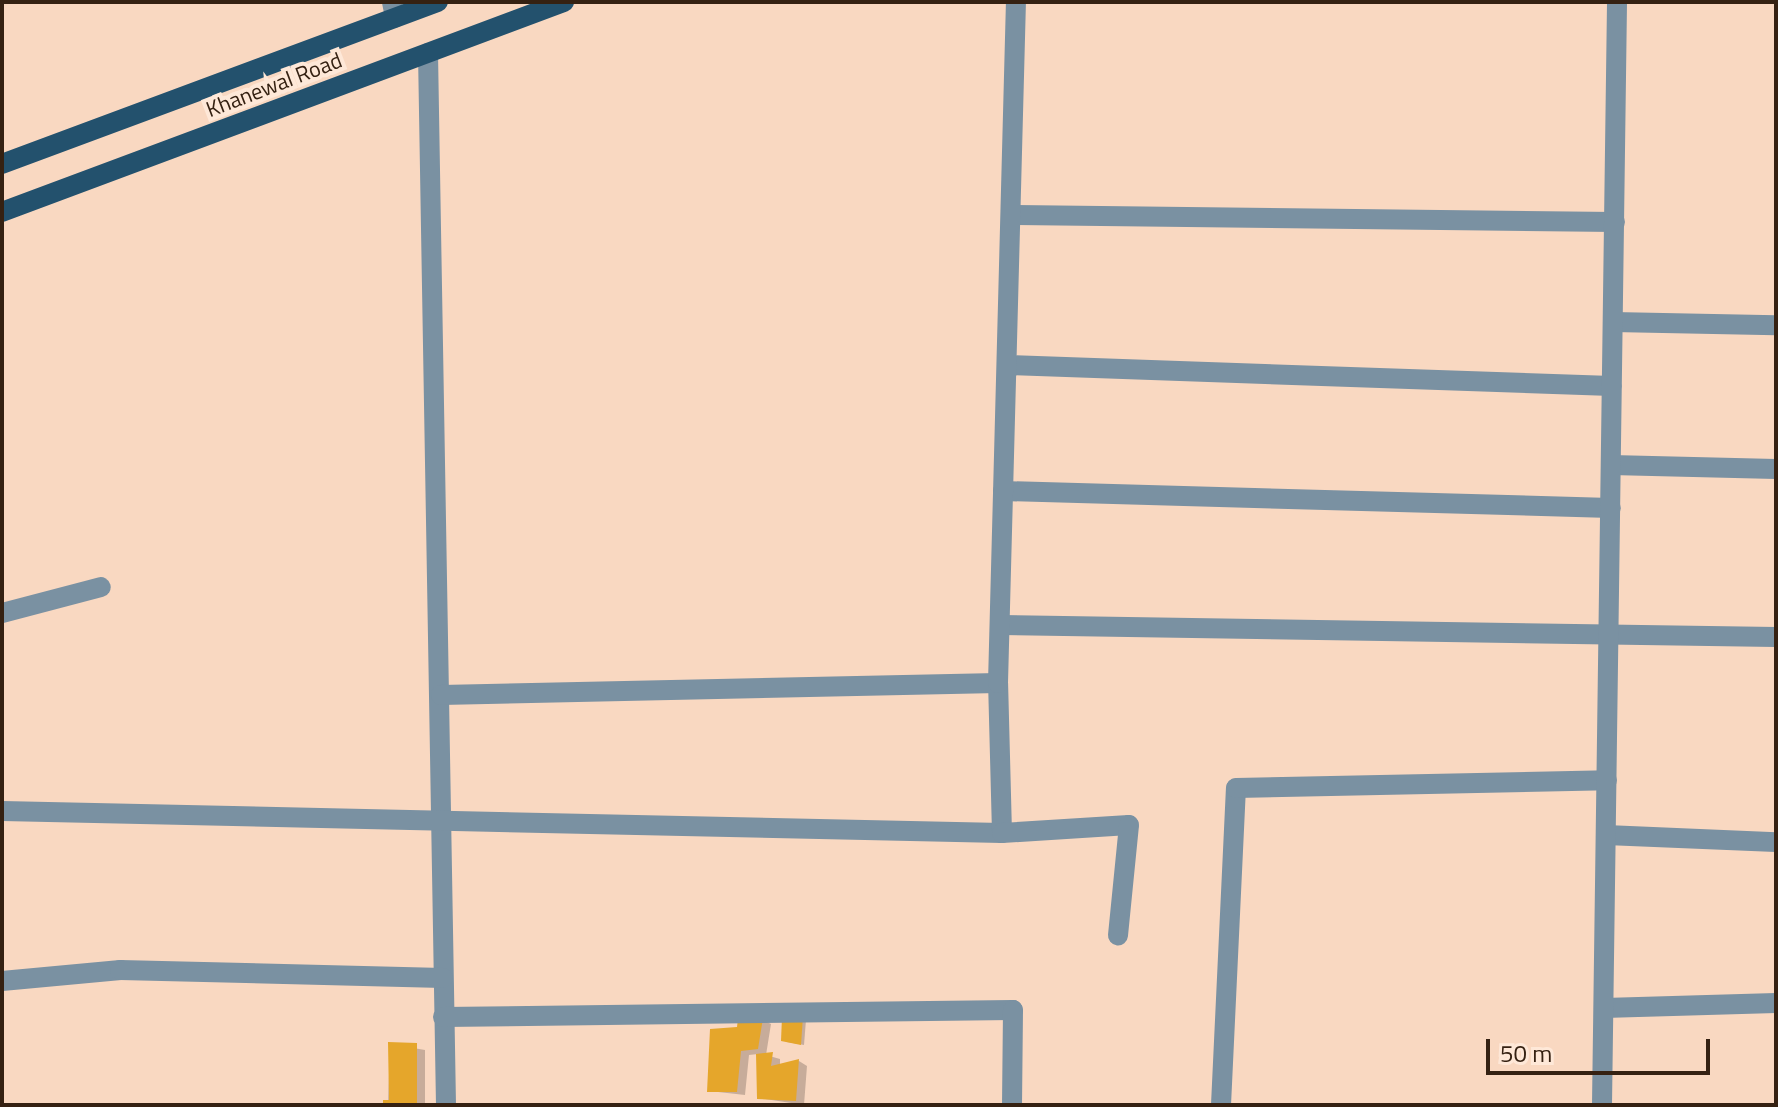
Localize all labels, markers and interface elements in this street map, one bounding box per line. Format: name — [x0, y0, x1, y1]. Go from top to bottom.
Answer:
street label: Khanewal Road — [202, 47, 346, 123]
scale bar — [1490, 1023, 1714, 1073]
text: 50 m — [1500, 1035, 1552, 1071]

